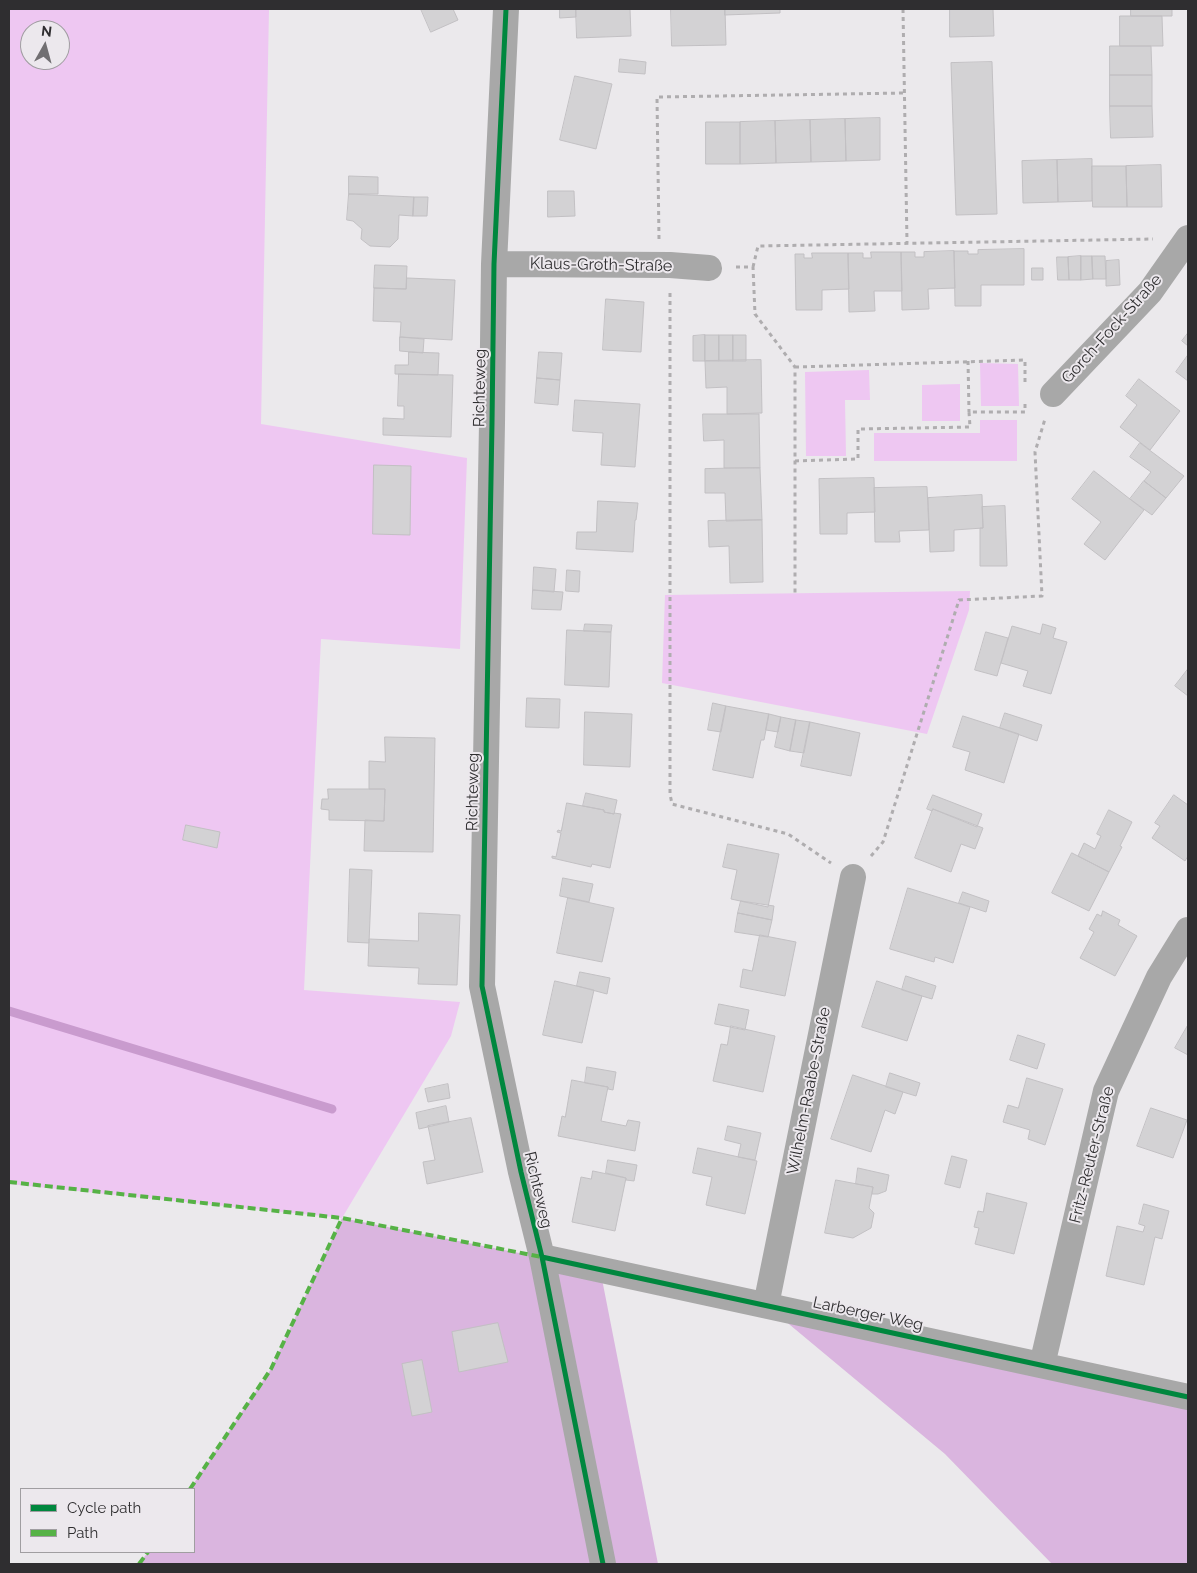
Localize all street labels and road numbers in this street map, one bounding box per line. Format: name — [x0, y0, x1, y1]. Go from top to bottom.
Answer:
street label: Klaus-Groth-Straße — [530, 254, 672, 276]
street label: Gorch-Fock-Straße — [1058, 270, 1166, 388]
street label: Richteweg — [470, 349, 490, 427]
street label: Richteweg — [463, 753, 483, 831]
street label: Wilhelm-Raabe-Straße — [783, 1006, 835, 1176]
street label: Fritz-Reuter-Straße — [1066, 1085, 1118, 1225]
street label: Richteweg — [520, 1150, 556, 1230]
street label: Larberger Weg — [811, 1293, 925, 1335]

